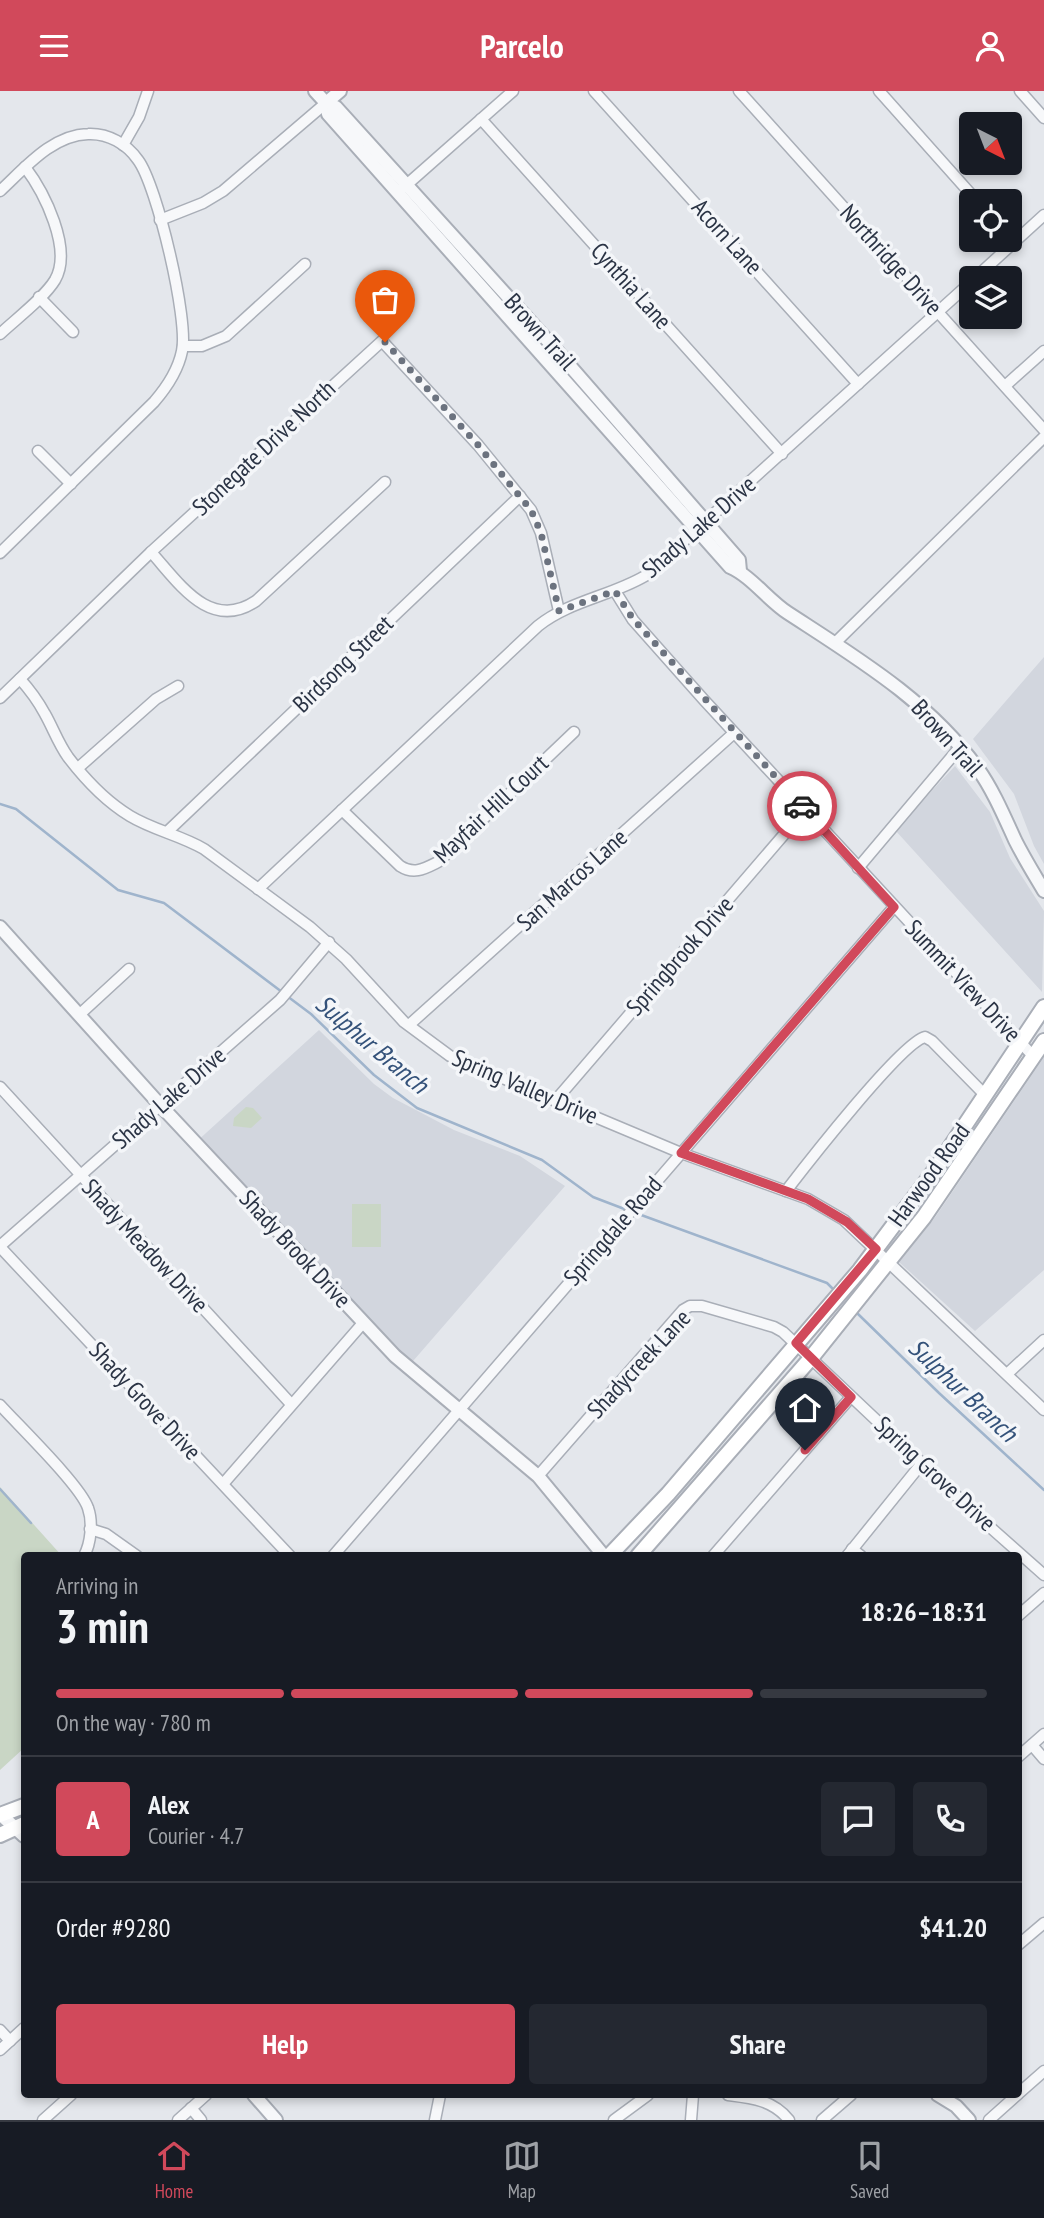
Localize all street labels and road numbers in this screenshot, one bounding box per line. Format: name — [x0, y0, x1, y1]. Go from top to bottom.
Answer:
street label: Acorn Lane — [685, 192, 769, 281]
street label: Northridge Drive — [833, 198, 949, 322]
street label: Cynthia Lane — [584, 236, 678, 336]
street label: Brown Trail — [498, 287, 583, 377]
street label: Stonegate Drive North — [185, 373, 342, 522]
street label: Shady Lake Drive — [635, 469, 762, 585]
street label: Birdsong Street — [286, 608, 400, 719]
street label: Brown Trail — [905, 693, 990, 783]
street label: Mayfair Hill Court — [427, 747, 555, 870]
street label: San Marcos Lane — [510, 822, 633, 937]
street label: Springbrook Drive — [619, 889, 740, 1022]
street label: Summit View Drive — [899, 913, 1028, 1049]
street label: Shady Lake Drive — [105, 1040, 232, 1156]
street label: Spring Valley Drive — [448, 1042, 603, 1131]
street label: Harwood Road — [881, 1117, 976, 1232]
street label: Springdale Road — [557, 1170, 669, 1292]
street label: Shady Meadow Drive — [75, 1172, 215, 1319]
street label: Shady Brook Drive — [233, 1183, 358, 1314]
street label: Shadycreek Lane — [580, 1303, 697, 1425]
street label: Shady Grove Drive — [83, 1335, 208, 1466]
street label: Spring Grove Drive — [868, 1409, 1003, 1538]

